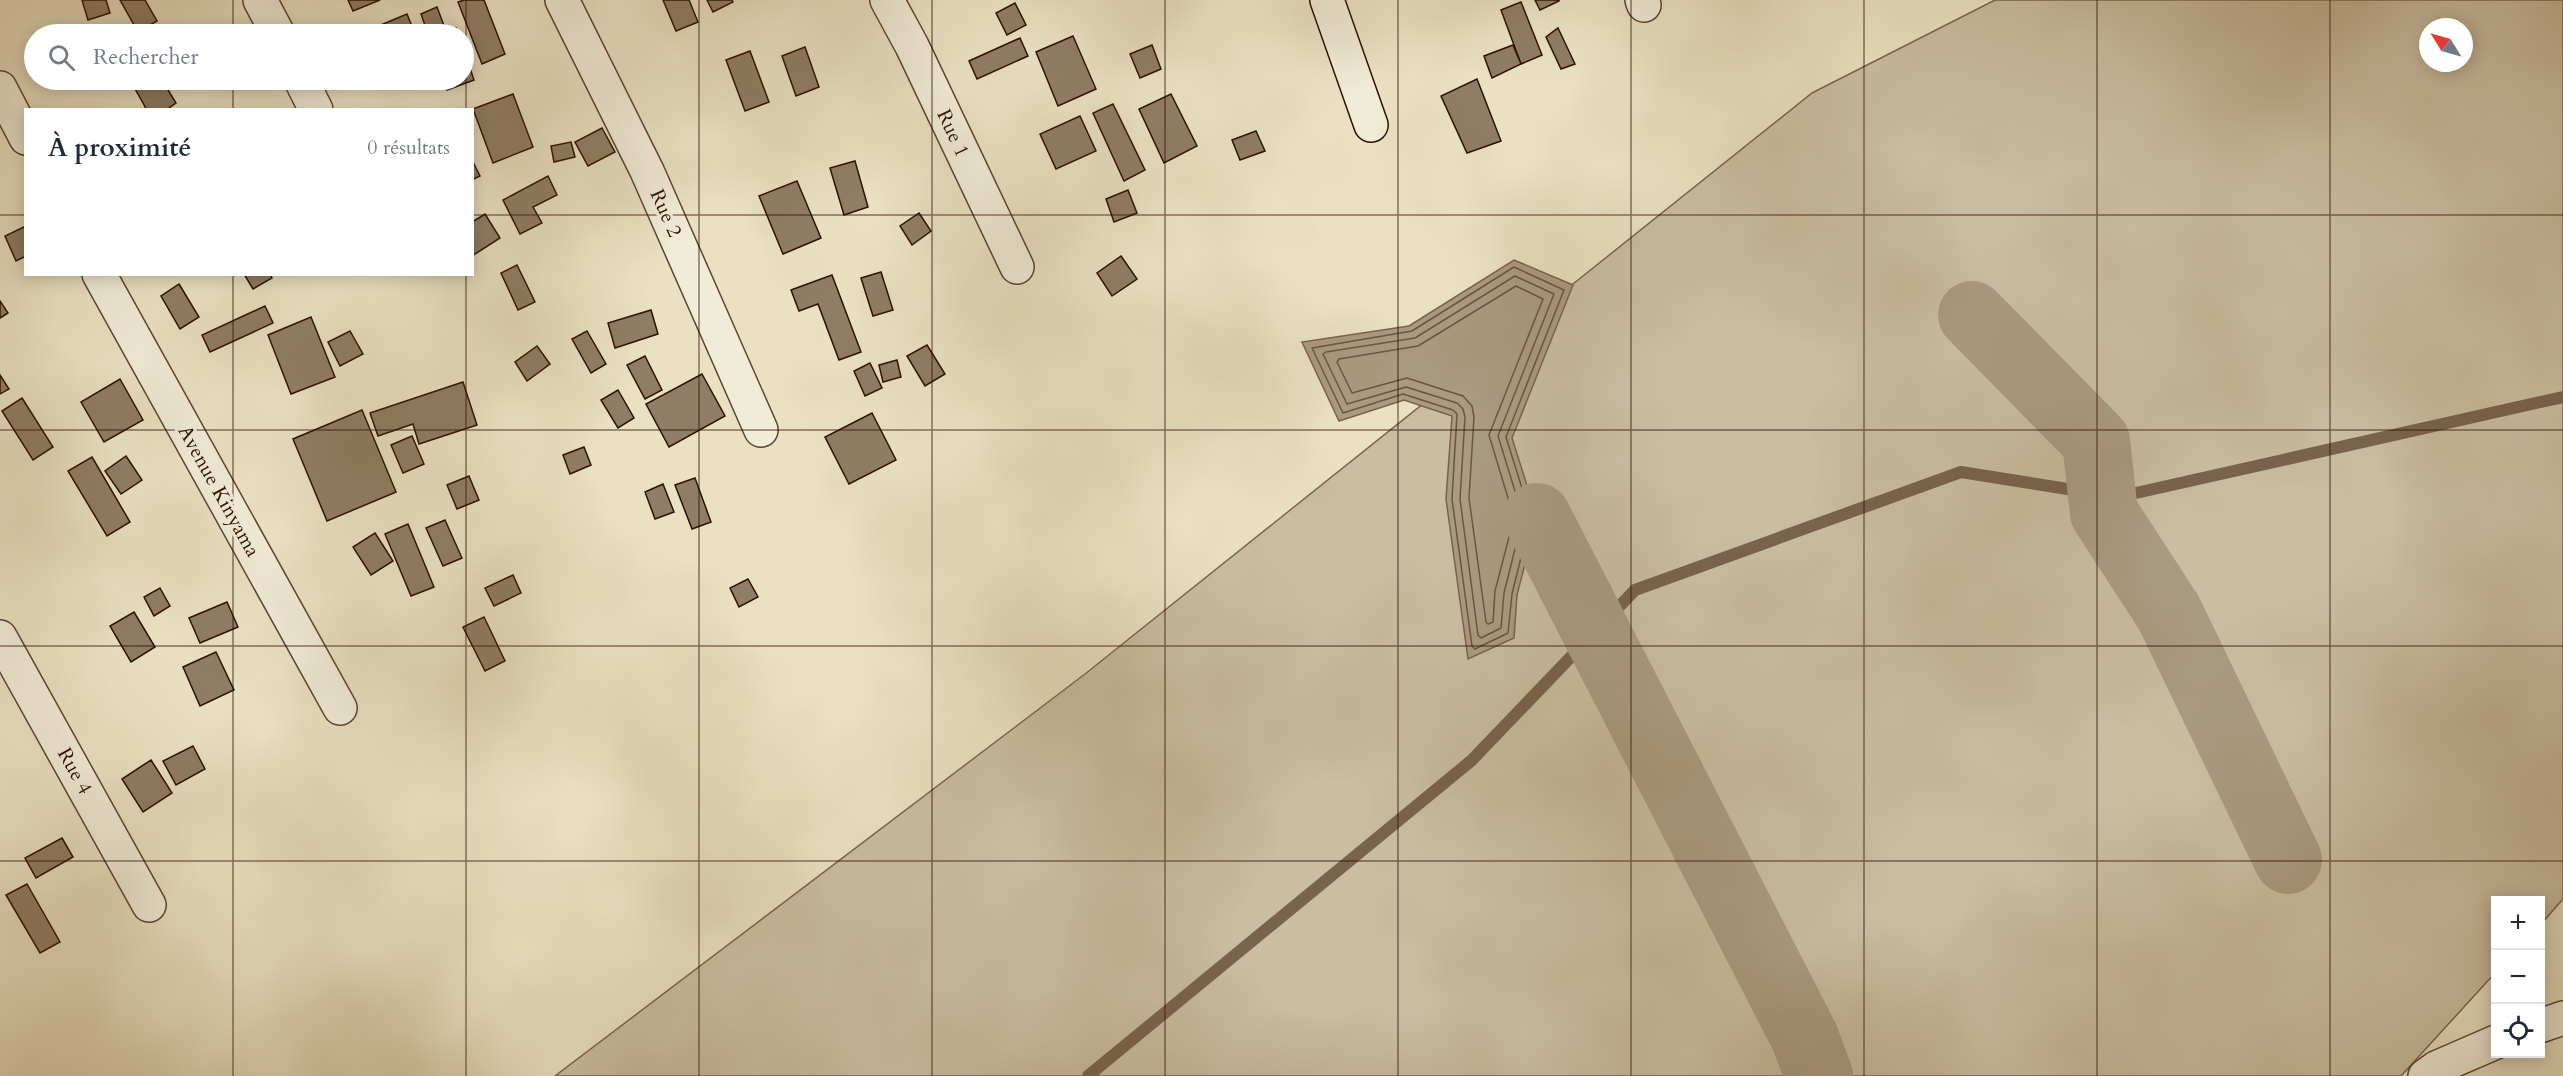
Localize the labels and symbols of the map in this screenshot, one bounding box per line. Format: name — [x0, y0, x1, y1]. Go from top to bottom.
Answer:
north arrow — [2419, 18, 2473, 72]
street label: Rue 1 — [930, 105, 976, 161]
street label: Rue 2 — [644, 185, 688, 241]
street label: Avenue Kinyama — [172, 420, 267, 562]
street label: Rue 4 — [51, 743, 99, 799]

